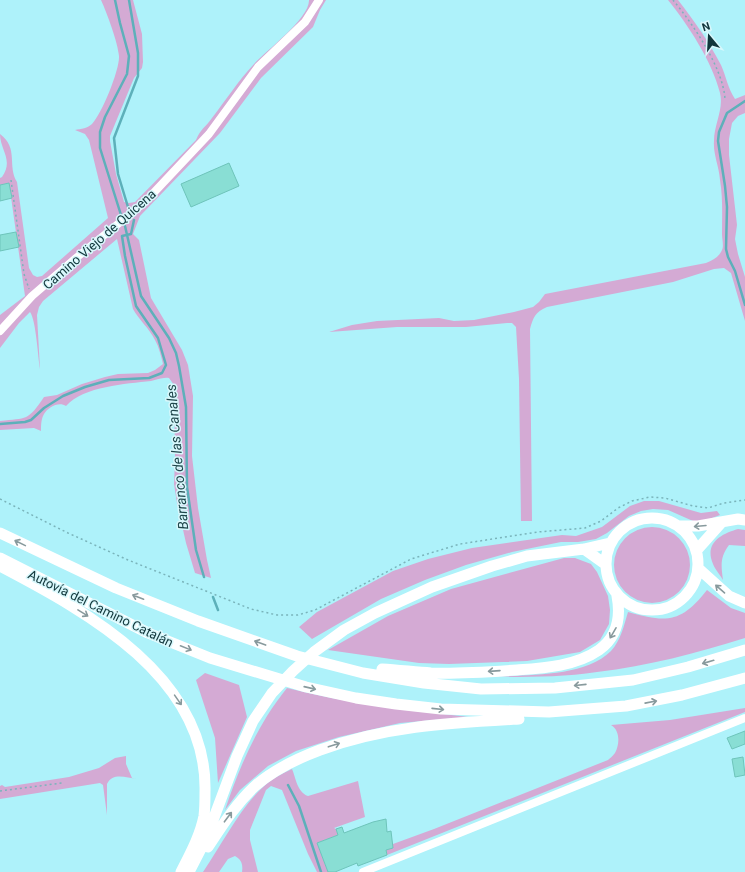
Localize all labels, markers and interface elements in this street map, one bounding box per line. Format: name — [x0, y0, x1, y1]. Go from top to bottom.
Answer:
north arrow — [689, 16, 729, 56]
text: N — [700, 20, 712, 34]
street label: Camino Viejo de Quicena — [40, 186, 159, 292]
water label: Barranco de las Canales — [163, 384, 191, 530]
one-way arrow — [694, 522, 707, 529]
one-way arrow — [15, 539, 27, 546]
street label: Autovía del Camino Catalán — [26, 567, 176, 650]
one-way arrow — [714, 584, 725, 593]
one-way arrow — [133, 593, 145, 601]
one-way arrow — [77, 610, 89, 618]
one-way arrow — [609, 627, 617, 639]
one-way arrow — [254, 639, 266, 647]
one-way arrow — [180, 645, 192, 653]
one-way arrow — [701, 659, 714, 666]
one-way arrow — [488, 668, 501, 675]
one-way arrow — [574, 682, 587, 689]
one-way arrow — [303, 685, 316, 692]
one-way arrow — [174, 695, 182, 706]
one-way arrow — [645, 698, 658, 706]
one-way arrow — [431, 705, 444, 713]
one-way arrow — [327, 741, 339, 749]
one-way arrow — [224, 811, 232, 822]

